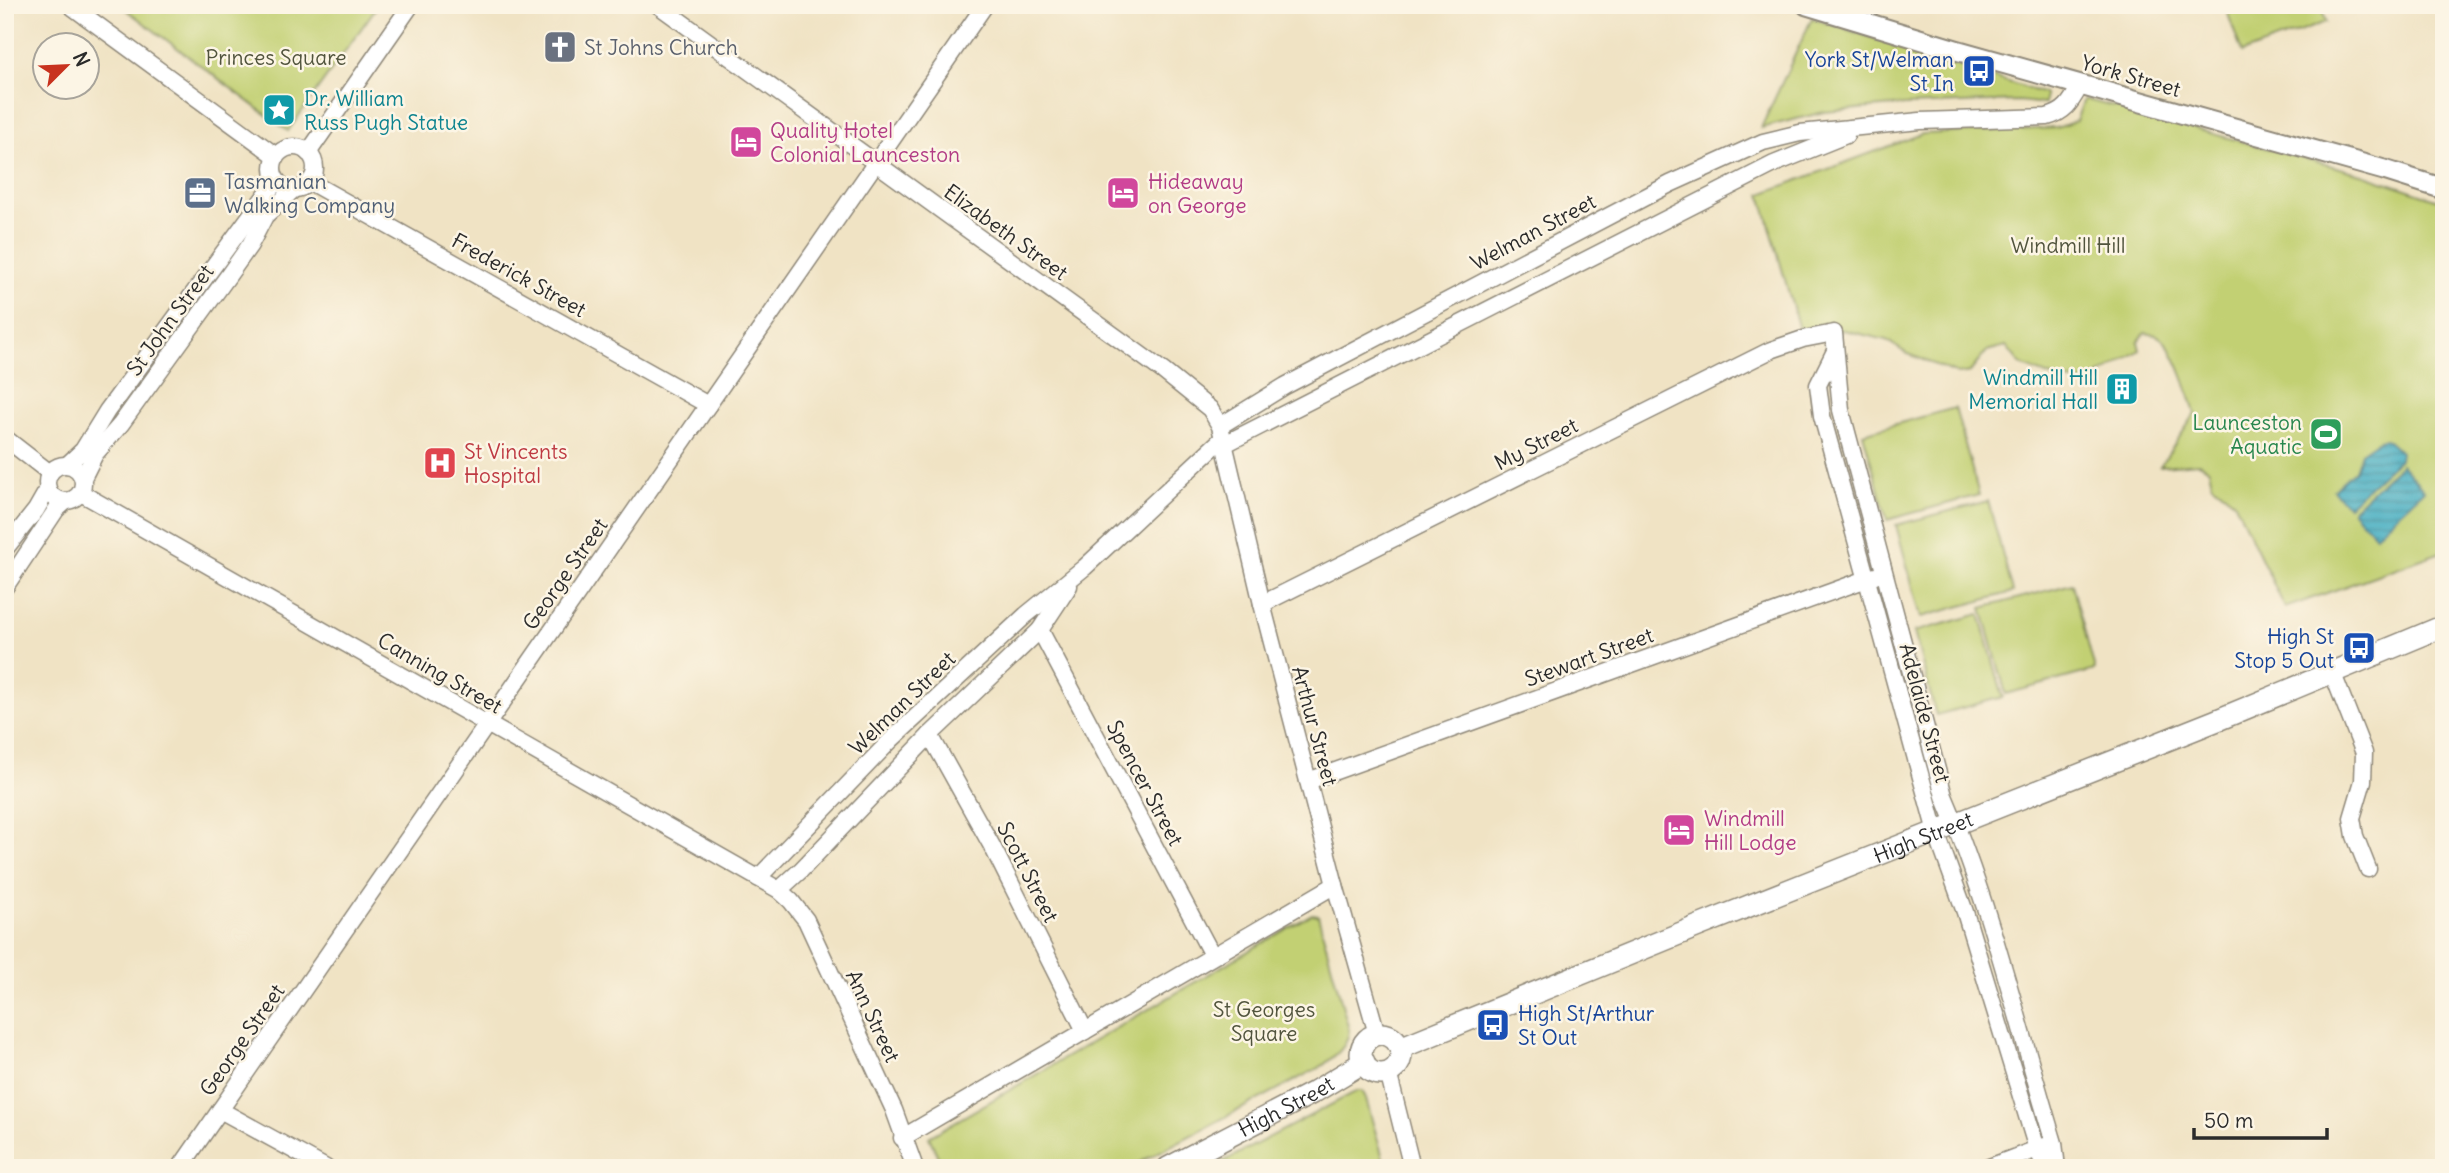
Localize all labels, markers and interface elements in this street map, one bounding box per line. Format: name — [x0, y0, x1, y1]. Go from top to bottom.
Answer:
church icon: St Johns Church — [541, 28, 579, 66]
north arrow — [32, 32, 102, 102]
place label: St Johns Church — [584, 34, 738, 61]
park label: Princes Square — [206, 44, 346, 71]
place label: York St/Welman St In — [1805, 46, 1954, 97]
text: N — [68, 48, 95, 70]
street label: York Street — [2078, 49, 2184, 103]
bus stop icon: York St/Welman St In — [1960, 52, 1998, 90]
place label: Dr. William Russ Pugh Statue — [304, 85, 468, 136]
place icon: Dr. William Russ Pugh Statue — [260, 91, 298, 129]
place label: Quality Hotel Colonial Launceston — [770, 117, 960, 168]
hotel icon: Quality Hotel Colonial Launceston — [727, 123, 765, 161]
place label: Tasmanian Walking Company — [224, 168, 395, 219]
place label: Hideaway on George — [1148, 168, 1247, 219]
office icon: Tasmanian Walking Company — [181, 174, 219, 212]
hotel icon: Hideaway on George — [1104, 174, 1142, 212]
street label: Elizabeth Street — [939, 178, 1073, 286]
street label: Welman Street — [1466, 188, 1600, 276]
street label: Frederick Street — [447, 227, 591, 323]
park label: Windmill Hill — [2010, 232, 2126, 259]
street label: St John Street — [121, 259, 219, 381]
place label: Windmill Hill Memorial Hall — [1968, 364, 2098, 415]
building icon: Windmill Hill Memorial Hall — [2103, 370, 2141, 408]
place label: Launceston Aquatic — [2192, 409, 2302, 460]
street label: My Street — [1490, 412, 1582, 476]
sports icon: Launceston Aquatic — [2307, 415, 2345, 453]
place label: St Vincents Hospital — [464, 438, 568, 489]
hospital icon: St Vincents Hospital — [421, 444, 459, 482]
street label: George Street — [516, 513, 614, 635]
street label: Stewart Street — [1521, 621, 1657, 693]
place label: High St Stop 5 Out — [2234, 623, 2334, 674]
street label: Canning Street — [373, 626, 507, 720]
bus stop icon: High St Stop 5 Out — [2340, 629, 2378, 667]
street label: Adelaide Street — [1893, 640, 1957, 786]
street label: Welman Street — [843, 645, 961, 761]
street label: Arthur Street — [1286, 663, 1344, 789]
street label: Spencer Street — [1101, 716, 1189, 850]
place label: Windmill Hill Lodge — [1704, 805, 1797, 856]
street label: High Street — [1869, 805, 1977, 869]
hotel icon: Windmill Hill Lodge — [1660, 811, 1698, 849]
street label: Scott Street — [991, 817, 1065, 927]
street label: Ann Street — [840, 965, 906, 1067]
street label: George Street — [193, 979, 291, 1101]
park label: St Georges Square — [1213, 996, 1315, 1047]
place label: High St/Arthur St Out — [1518, 1000, 1655, 1051]
bus stop icon: High St/Arthur St Out — [1474, 1006, 1512, 1044]
street label: High Street — [1233, 1070, 1339, 1143]
scale bar — [2194, 1096, 2326, 1140]
text: 50 m — [2204, 1107, 2253, 1134]

